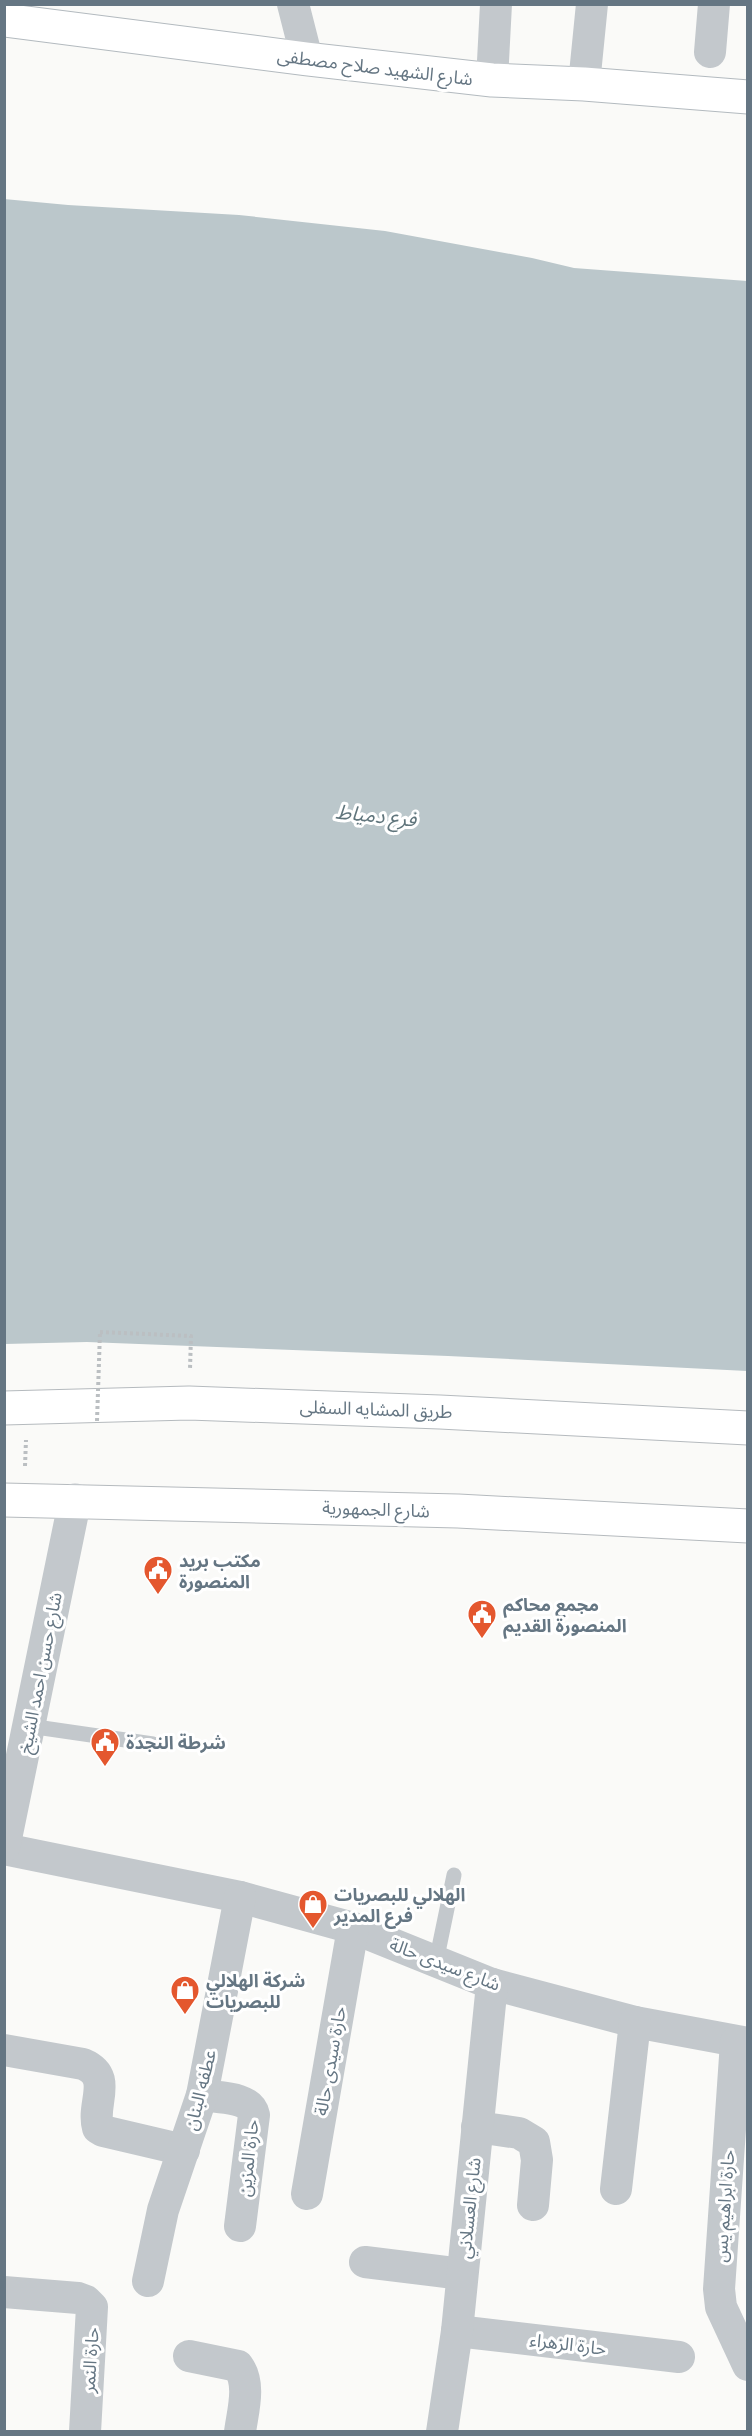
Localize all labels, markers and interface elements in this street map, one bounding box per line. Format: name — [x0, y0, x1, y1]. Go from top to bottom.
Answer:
street label: شارع الشهيد صلاح مصطفى — [275, 43, 474, 93]
water label: فرع دمياط — [334, 797, 419, 835]
street label: طريق المشايه السفلى — [299, 1394, 453, 1424]
street label: شارع الجمهورية — [322, 1495, 430, 1525]
place label: مكتب بريد المنصورة — [179, 1548, 261, 1594]
public building icon: مكتب بريد المنصورة — [142, 1554, 174, 1596]
street label: شارع حسن احمد الشيخ — [12, 1590, 70, 1756]
place label: مجمع محاكم المنصورة القديم — [503, 1592, 627, 1639]
public building icon: مجمع محاكم المنصورة القديم — [466, 1598, 498, 1640]
public building icon: شرطة النجدة — [89, 1726, 121, 1768]
place label: شرطة النجدة — [126, 1730, 226, 1755]
place label: الهلالي للبصريات فرع المدير — [333, 1882, 465, 1929]
shop icon: الهلالي للبصريات فرع المدير — [297, 1888, 329, 1930]
street label: شارع سيدى حالة — [385, 1931, 504, 1998]
place label: شركة الهلالي للبصريات — [206, 1968, 305, 2014]
shop icon: شركة الهلالي للبصريات — [169, 1974, 201, 2016]
street label: حارة سيدى حالة — [308, 2004, 352, 2118]
street label: عطفه البنان — [178, 2047, 222, 2133]
street label: حارة المزين — [232, 2118, 264, 2198]
street label: حارة ابراهيم يس — [708, 2149, 741, 2263]
street label: شارع العسلاني — [451, 2156, 489, 2260]
street label: حارة النمر — [75, 2326, 105, 2395]
street label: حارة الزهراء — [528, 2327, 608, 2361]

